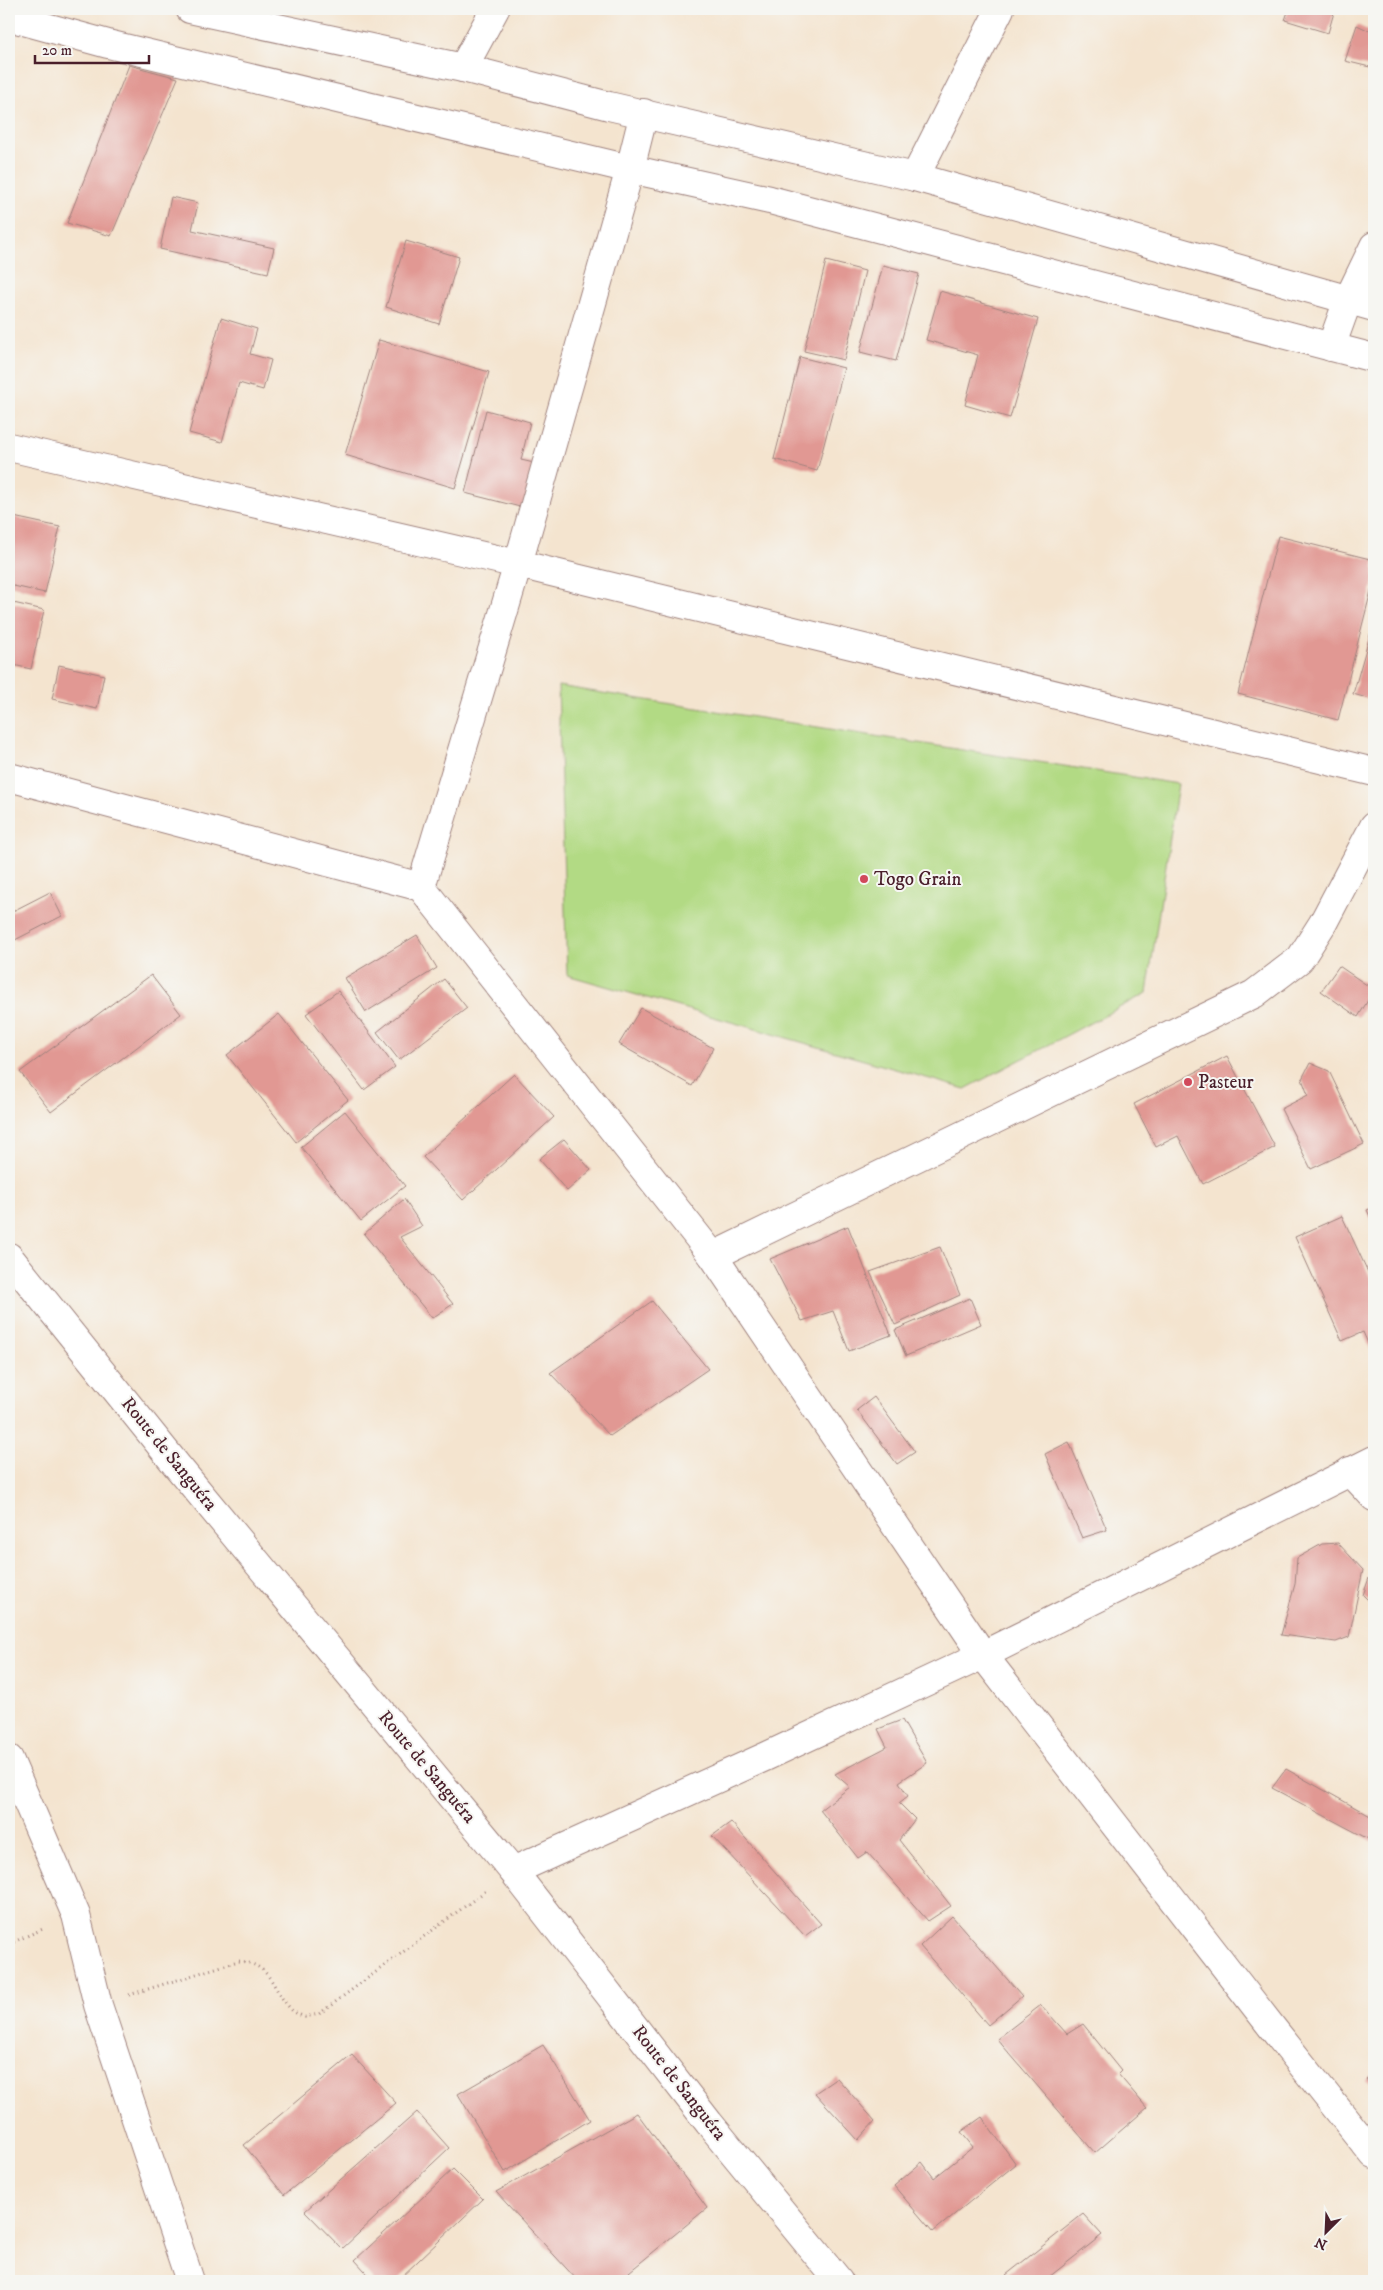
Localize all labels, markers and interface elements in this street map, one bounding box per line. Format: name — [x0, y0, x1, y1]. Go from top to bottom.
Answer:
scale bar — [35, 32, 149, 64]
text: 20 m — [42, 41, 72, 60]
place label: Togo Grain — [874, 868, 961, 891]
marker: Togo Grain — [858, 873, 870, 885]
place label: Pasteur — [1198, 1071, 1254, 1094]
marker: Pasteur — [1182, 1076, 1194, 1088]
street label: Route de Sanguéra — [116, 1392, 222, 1516]
street label: Route de Sanguéra — [373, 1706, 481, 1828]
street label: Route de Sanguéra — [627, 2021, 731, 2145]
north arrow — [1300, 2208, 1350, 2258]
text: N — [1312, 2232, 1330, 2254]

